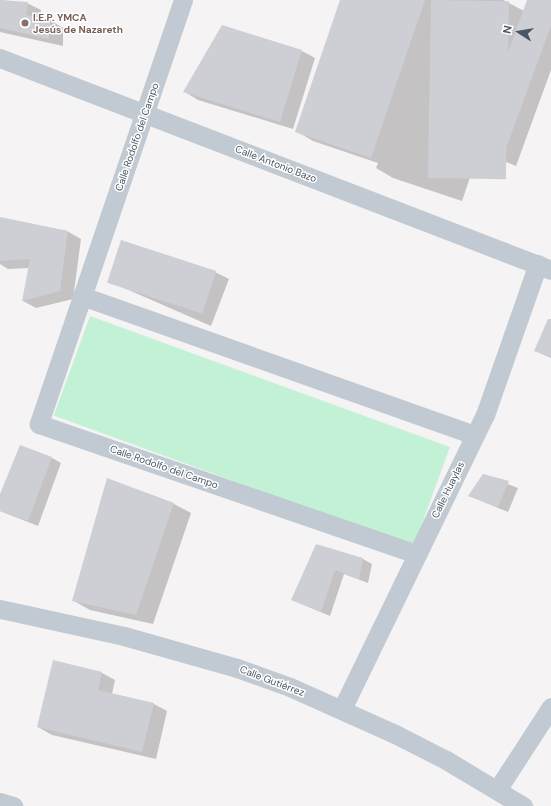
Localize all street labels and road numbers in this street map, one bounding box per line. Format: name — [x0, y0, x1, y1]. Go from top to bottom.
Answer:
street label: Calle Rodolfo del Campo — [113, 81, 161, 193]
street label: Calle Antonio Bazo — [234, 143, 318, 185]
street label: Calle Rodolfo del Campo — [108, 443, 220, 491]
street label: Calle Huaylas — [429, 460, 467, 520]
street label: Calle Gutiérrez — [238, 663, 306, 699]

